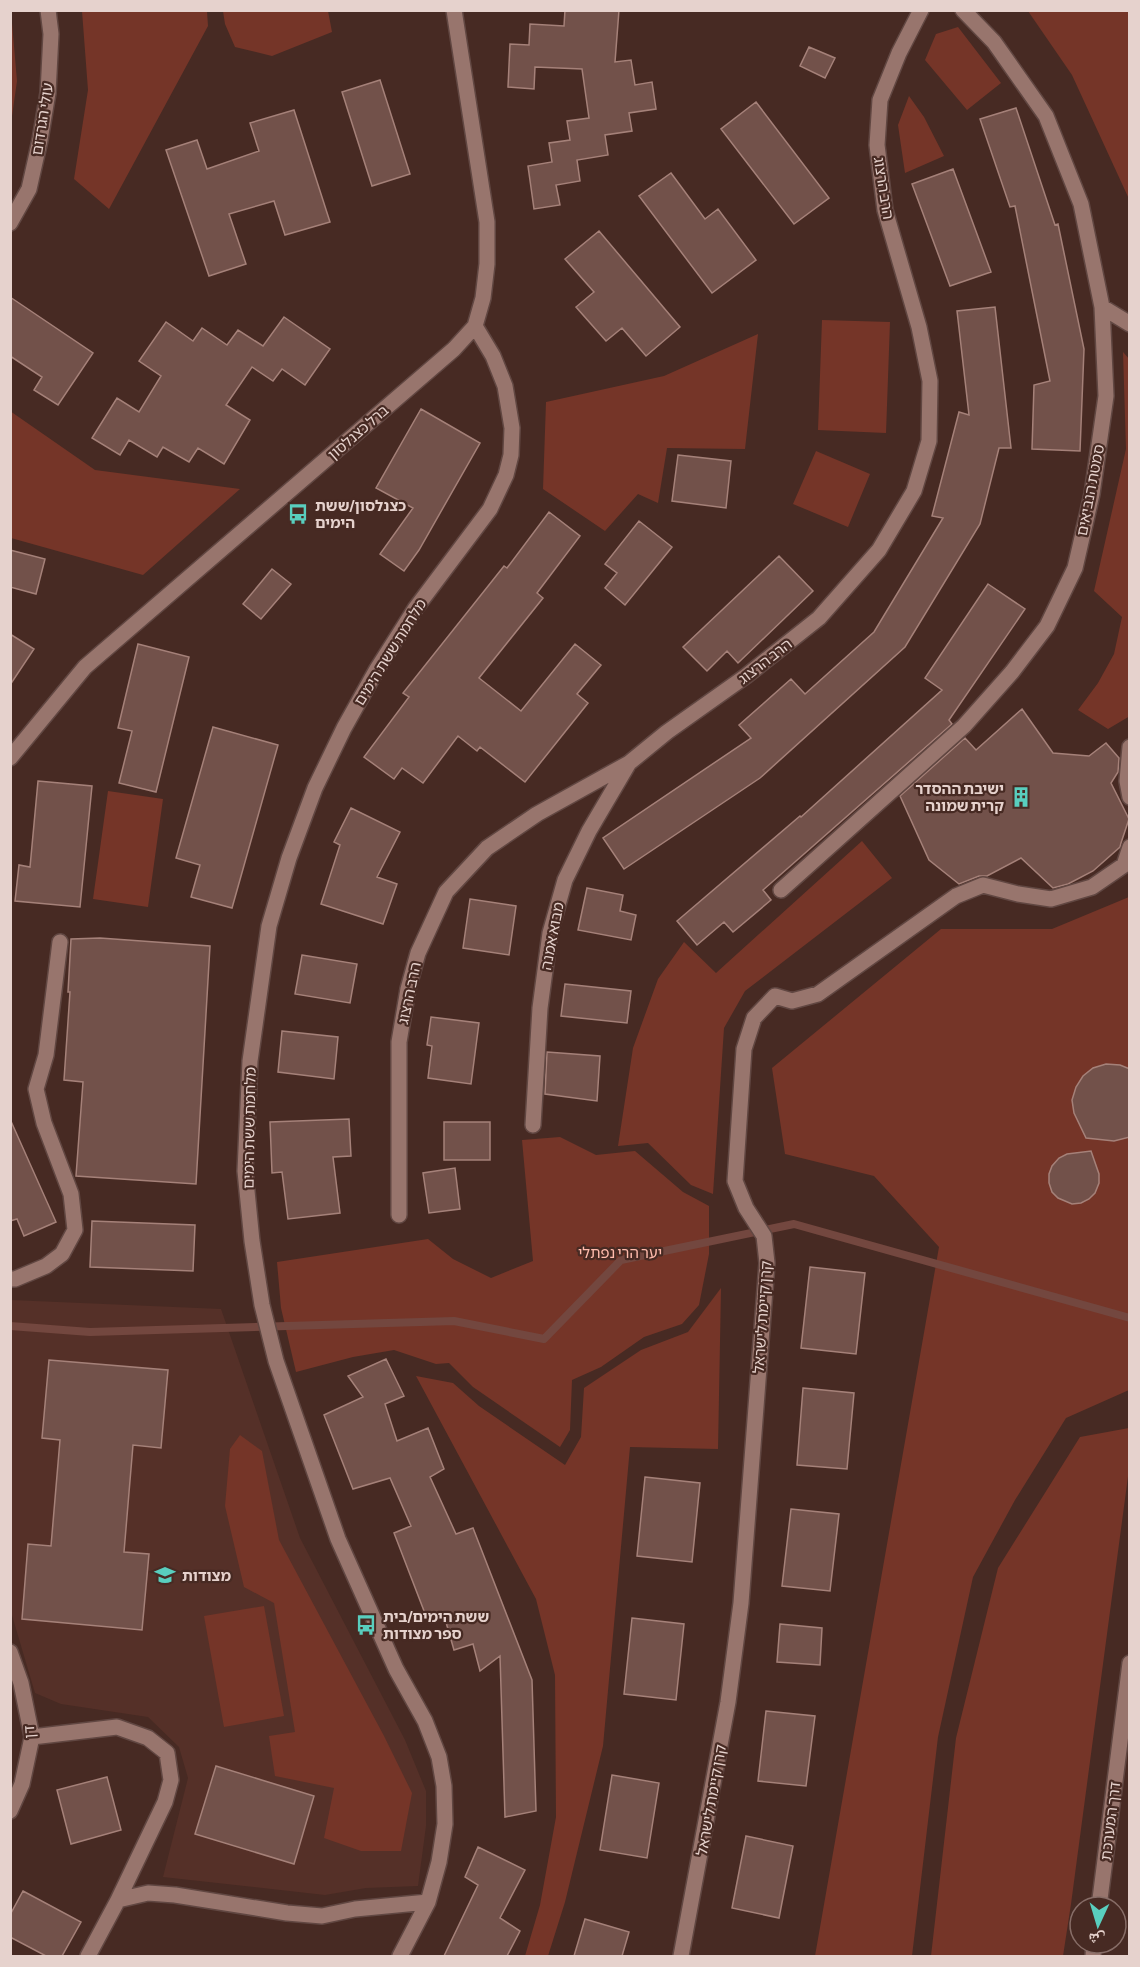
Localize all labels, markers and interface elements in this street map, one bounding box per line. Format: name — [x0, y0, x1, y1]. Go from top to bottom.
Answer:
street label: עולי הגרדום — [28, 81, 56, 157]
street label: הרב הרצוג — [871, 156, 897, 220]
street label: ברל כצנלסון — [324, 401, 392, 463]
street label: סמטת הנביאים — [1073, 443, 1107, 537]
place label: כצנלסון/ששת הימים — [315, 497, 406, 531]
bus stop icon: כצנלסון/ששת הימים — [286, 502, 310, 526]
street label: מלחמת ששת הימים — [350, 596, 430, 708]
street label: הרב הרצוג — [735, 635, 795, 687]
place label: ישיבת ההסדר קרית שמונה — [915, 780, 1004, 814]
building icon: ישיבת ההסדר קרית שמונה — [1009, 785, 1033, 809]
street label: מבוא אמנה — [537, 900, 567, 971]
street label: הרב הרצוג — [394, 960, 424, 1026]
street label: מלחמת ששת הימים — [239, 1067, 259, 1189]
park label: יער הרי נפתלי — [578, 1244, 662, 1261]
street label: קרן קיימת לישראל — [750, 1260, 774, 1374]
school or university icon: מצודות — [153, 1563, 177, 1587]
place label: מצודות — [182, 1567, 231, 1584]
place label: ששת הימים/בית ספר מצודות — [383, 1608, 489, 1642]
bus stop icon: ששת הימים/בית ספר מצודות — [354, 1613, 378, 1637]
street label: דן — [20, 1725, 38, 1739]
street label: קרן קיימת לישראל — [693, 1743, 729, 1857]
street label: דרך המערכת — [1097, 1781, 1123, 1861]
north arrow — [1068, 1895, 1128, 1955]
text: ش — [1088, 1929, 1106, 1950]

